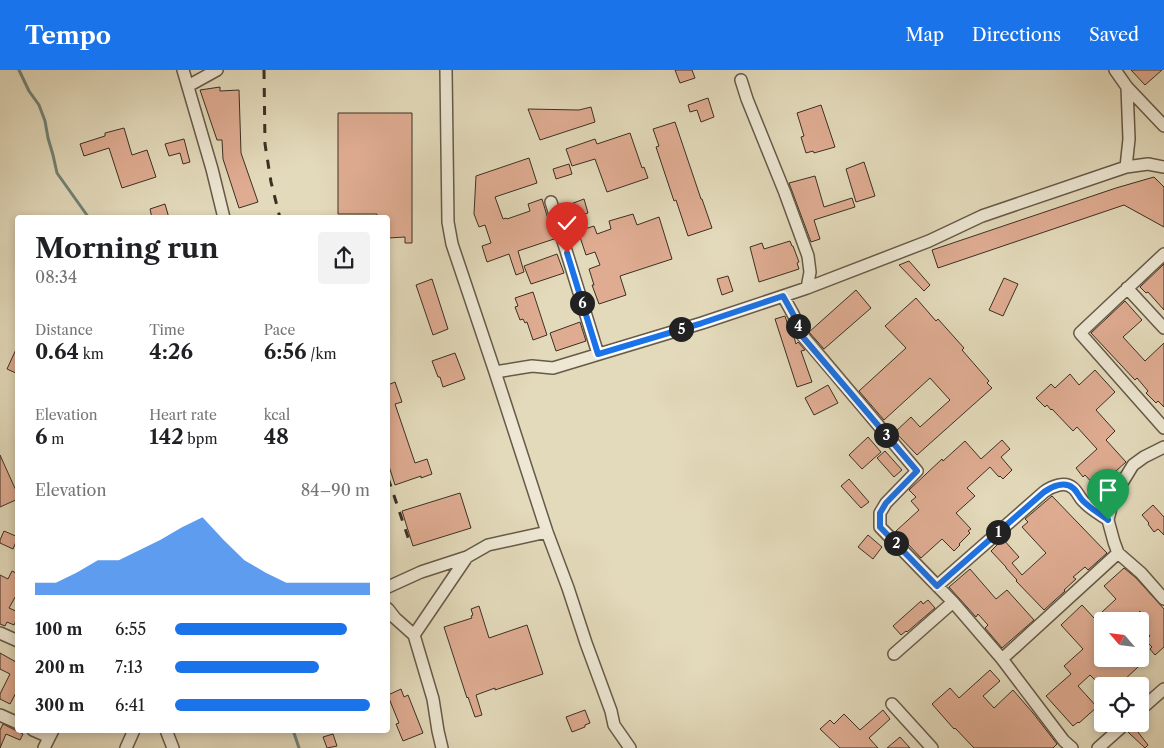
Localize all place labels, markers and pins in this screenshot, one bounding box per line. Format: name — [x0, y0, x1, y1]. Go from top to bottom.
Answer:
pin — [546, 202, 588, 253]
pin: 6 — [570, 290, 594, 316]
pin: 4 — [786, 314, 810, 338]
pin: 5 — [668, 316, 694, 342]
pin: 3 — [874, 422, 898, 448]
pin — [1087, 469, 1129, 520]
pin: 1 — [986, 520, 1010, 544]
pin: 2 — [884, 530, 908, 556]

